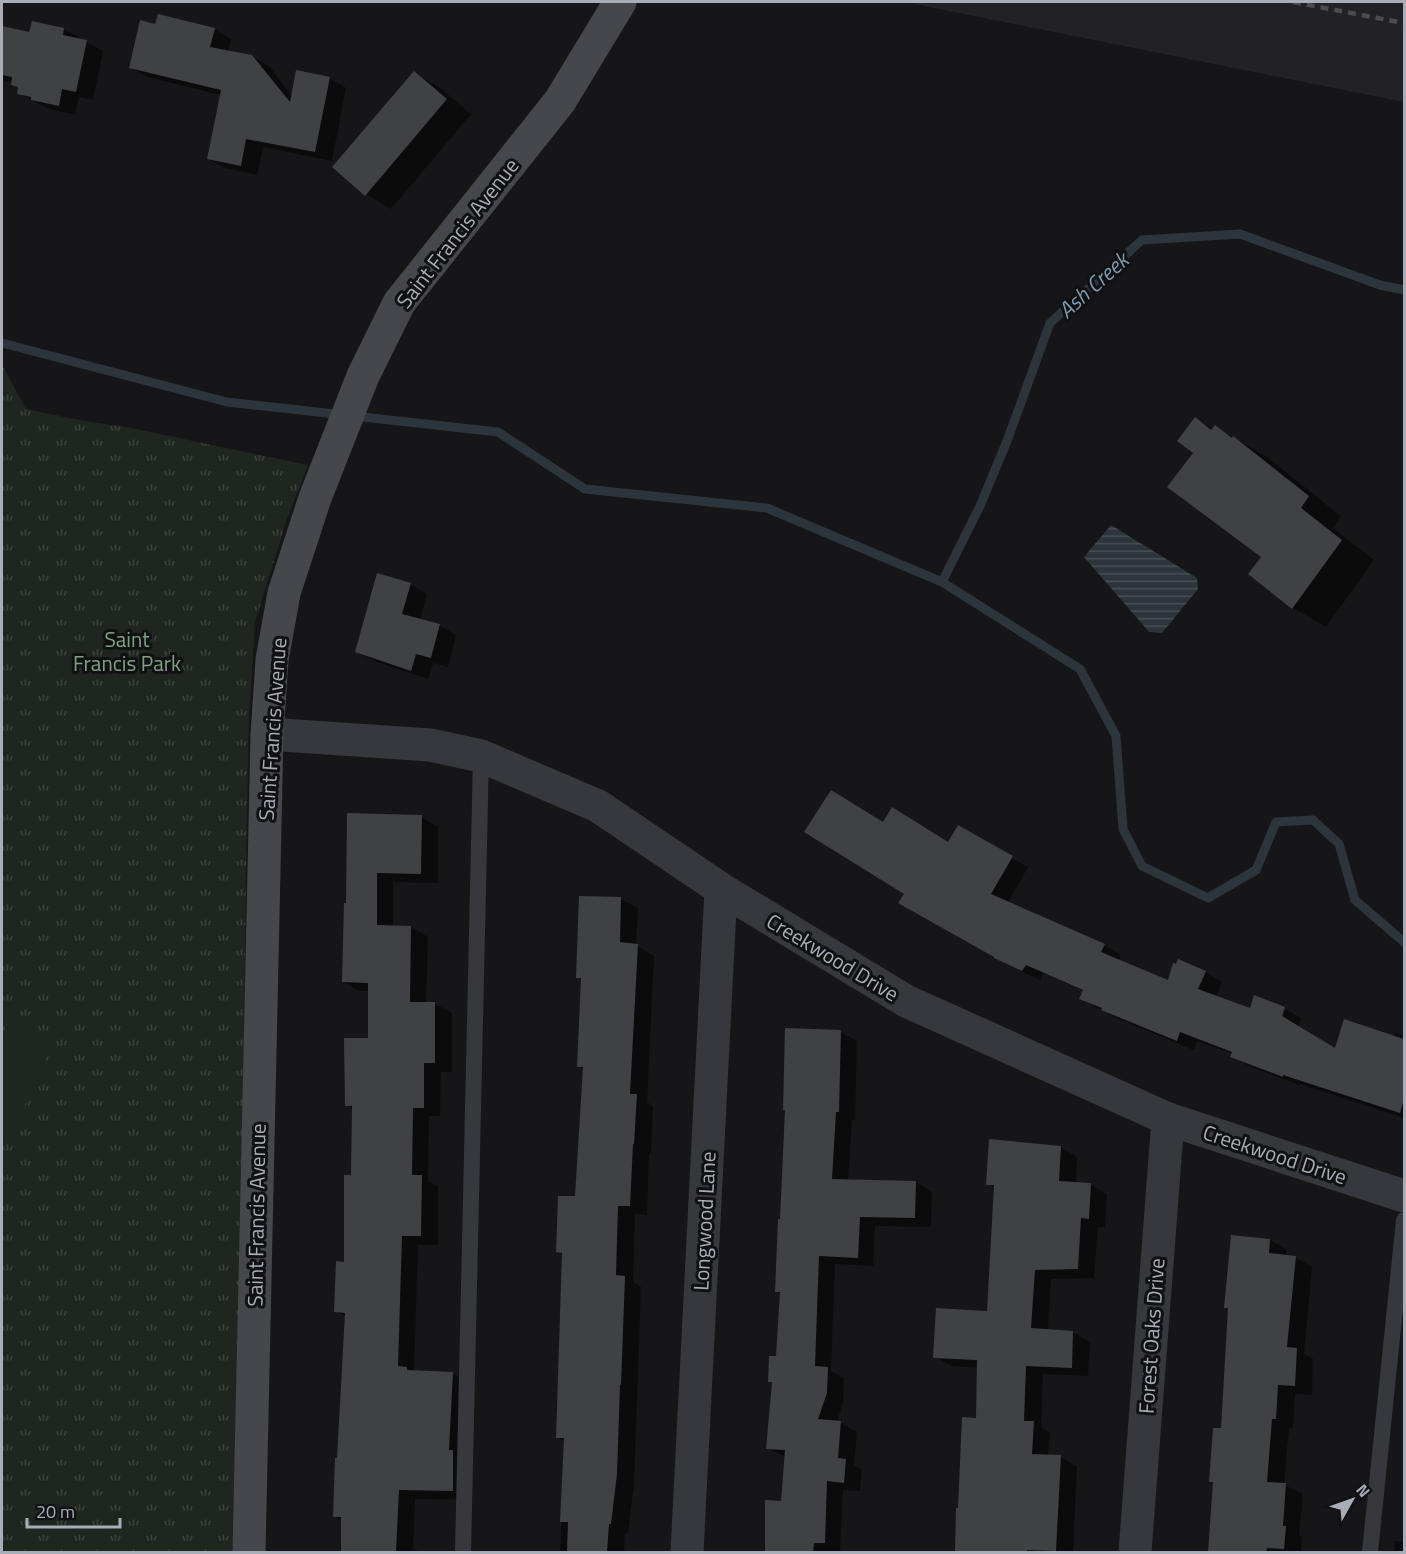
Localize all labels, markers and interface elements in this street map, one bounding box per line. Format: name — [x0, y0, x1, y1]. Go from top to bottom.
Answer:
street label: Saint Francis Avenue — [388, 151, 526, 315]
water label: Ash Creek — [1050, 242, 1138, 326]
park label: Saint Francis Park — [73, 623, 181, 679]
street label: Saint Francis Avenue — [250, 636, 294, 822]
street label: Creekwood Drive — [761, 905, 905, 1009]
street label: Creekwood Drive — [1199, 1116, 1351, 1192]
street label: Saint Francis Avenue — [238, 1123, 274, 1307]
street label: Longwood Lane — [684, 1151, 724, 1291]
street label: Forest Oaks Drive — [1130, 1257, 1172, 1415]
north arrow — [1322, 1470, 1382, 1530]
text: N — [1351, 1478, 1376, 1502]
scale bar — [27, 1491, 120, 1529]
text: 20 m — [36, 1498, 75, 1525]

